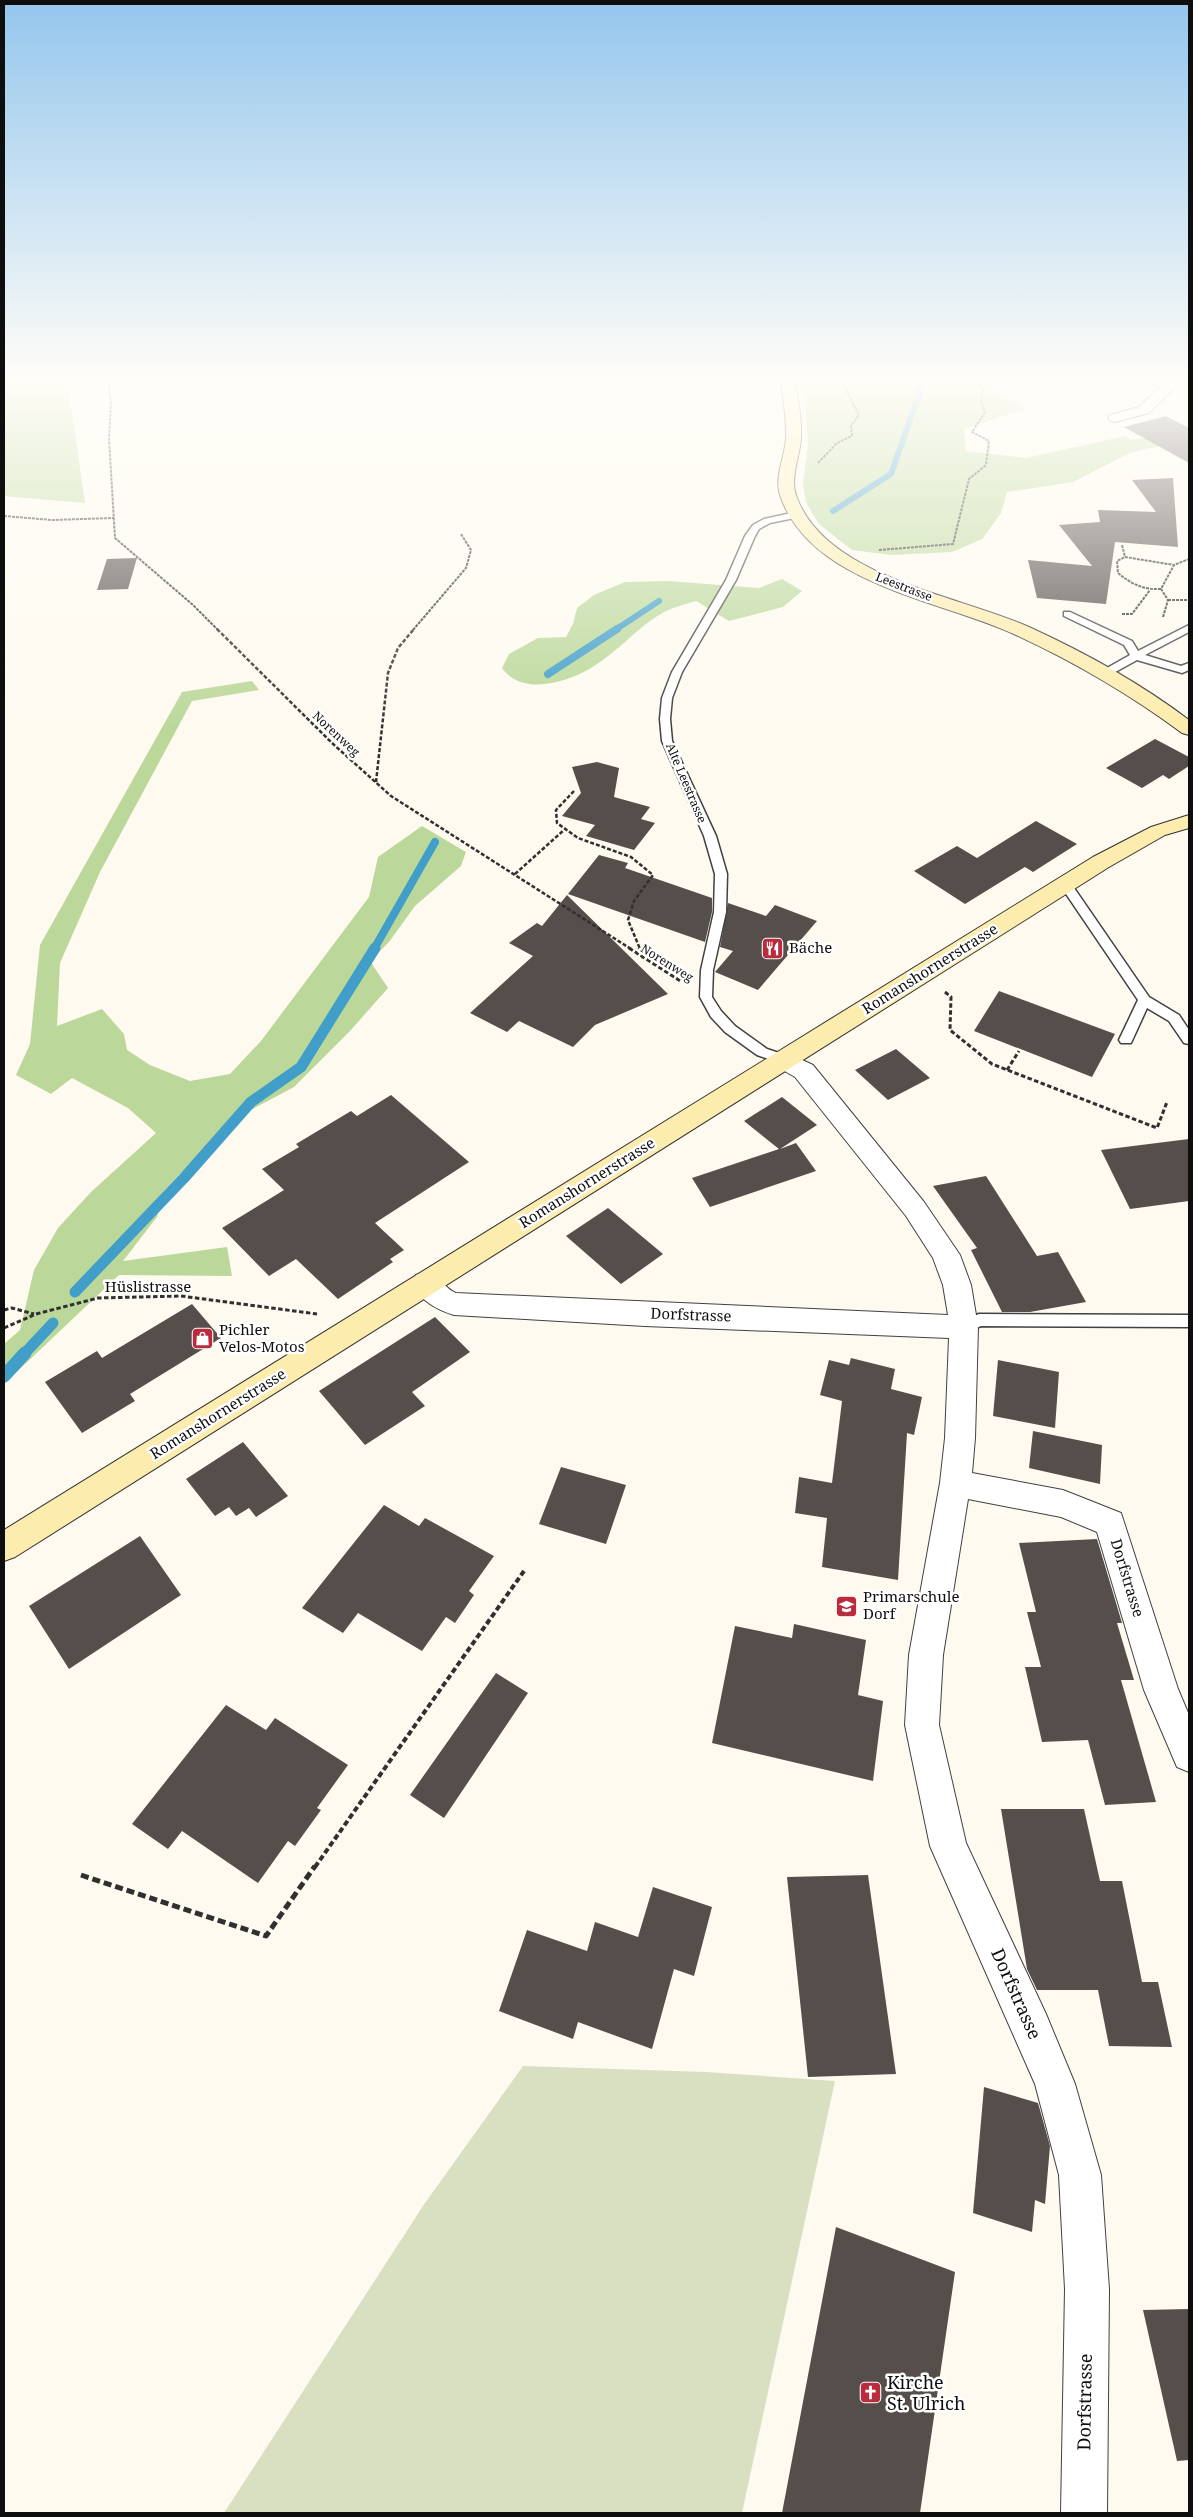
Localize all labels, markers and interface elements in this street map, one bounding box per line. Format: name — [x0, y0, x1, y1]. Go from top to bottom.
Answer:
street label: Leestrasse — [873, 568, 935, 605]
street label: Norenweg — [309, 707, 364, 760]
street label: Alte Leestrasse — [662, 740, 711, 825]
street label: Romanshornerstrasse — [858, 918, 1001, 1018]
restaurant icon: Bäche — [761, 936, 785, 960]
place label: Bäche — [789, 937, 832, 957]
street label: Norenweg — [638, 940, 697, 986]
street label: Romanshornerstrasse — [515, 1132, 658, 1232]
street label: Hüslistrasse — [105, 1276, 191, 1296]
street label: Dorfstrasse — [650, 1303, 732, 1325]
place label: Pichler Velos-Motos — [219, 1319, 305, 1356]
shop icon: Pichler Velos-Motos — [191, 1327, 215, 1351]
street label: Romanshornerstrasse — [146, 1363, 289, 1463]
street label: Dorfstrasse — [1107, 1536, 1149, 1619]
place label: Primarschule Dorf — [863, 1586, 959, 1623]
school or university icon: Primarschule Dorf — [835, 1594, 859, 1618]
street label: Dorfstrasse — [986, 1944, 1048, 2043]
street label: Dorfstrasse — [1071, 2353, 1097, 2451]
place label: Kirche St. Ulrich — [887, 2370, 965, 2415]
church icon: Kirche St. Ulrich — [859, 2381, 883, 2405]

